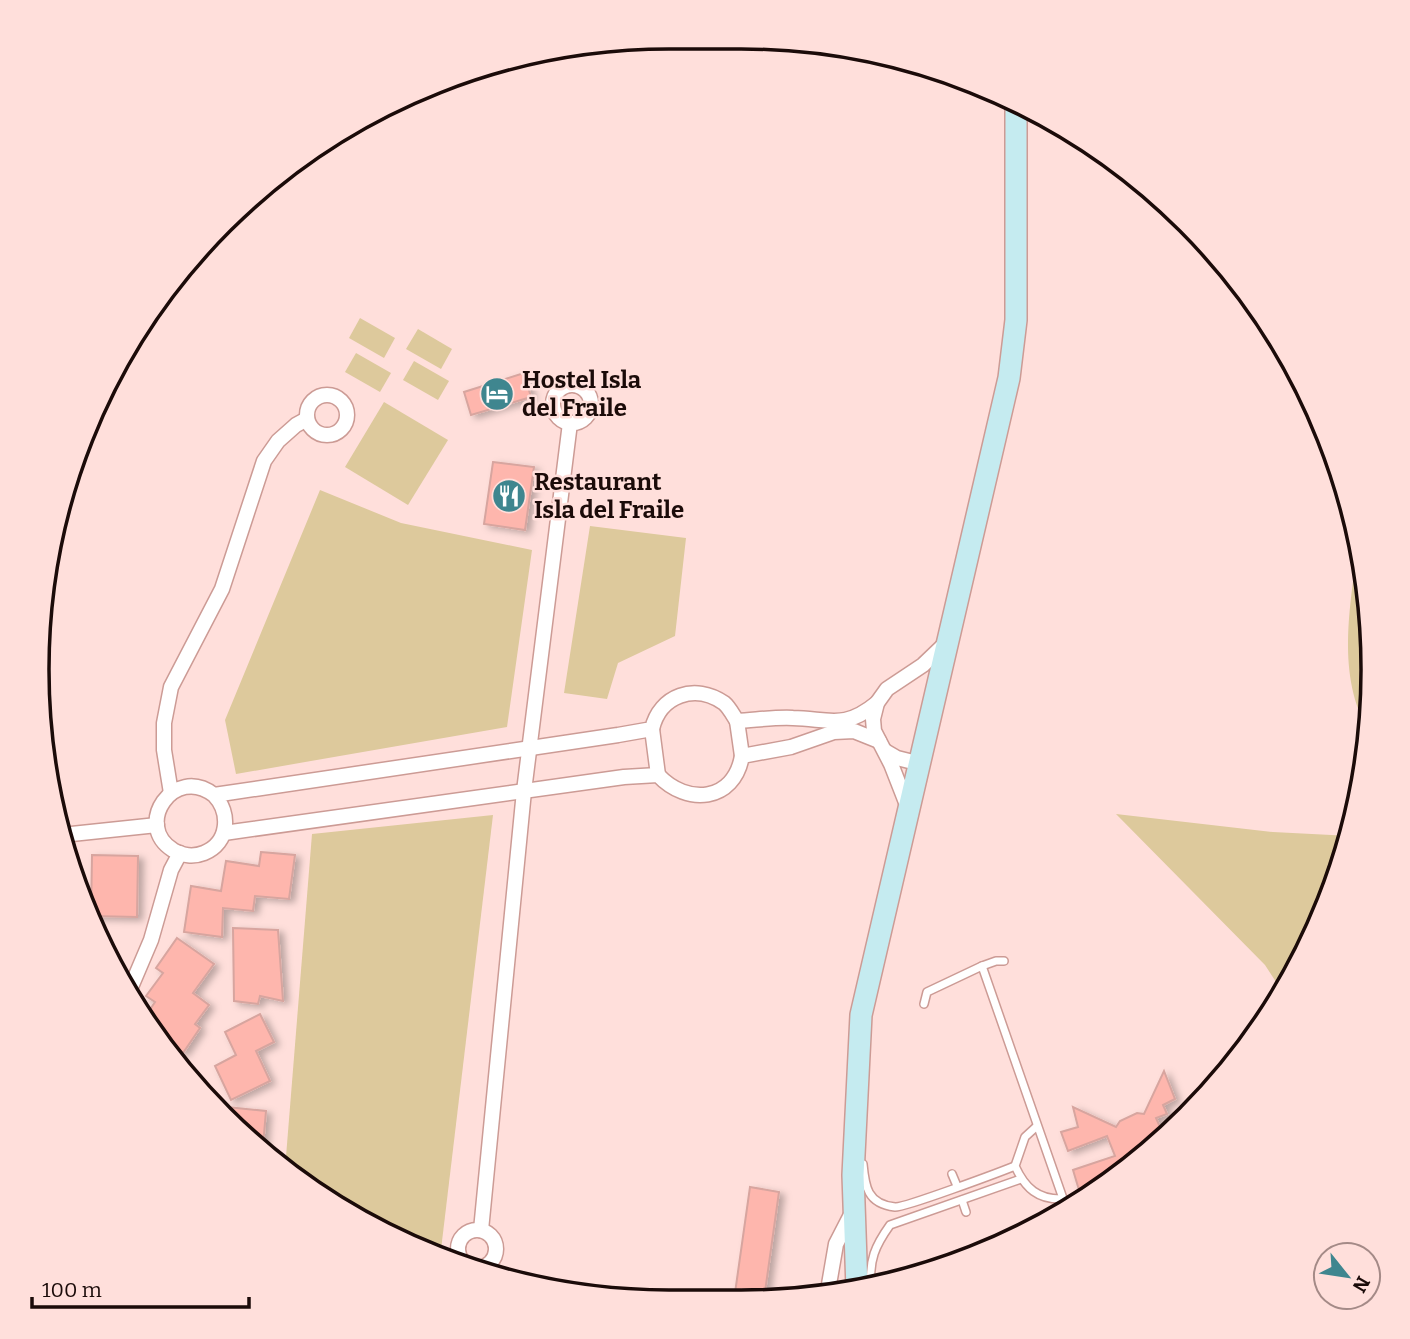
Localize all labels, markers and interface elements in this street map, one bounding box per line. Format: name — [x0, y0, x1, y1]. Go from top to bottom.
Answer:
place label: Hostel Isla del Fraile — [522, 366, 642, 422]
hotel icon: Hostel Isla del Fraile — [478, 375, 516, 413]
place label: Restaurant Isla del Fraile — [534, 468, 684, 524]
restaurant icon: Restaurant Isla del Fraile — [490, 477, 528, 515]
north arrow — [1312, 1241, 1382, 1311]
scale bar — [32, 1266, 248, 1310]
text: N — [1347, 1272, 1375, 1297]
text: 100 m — [42, 1277, 102, 1303]

